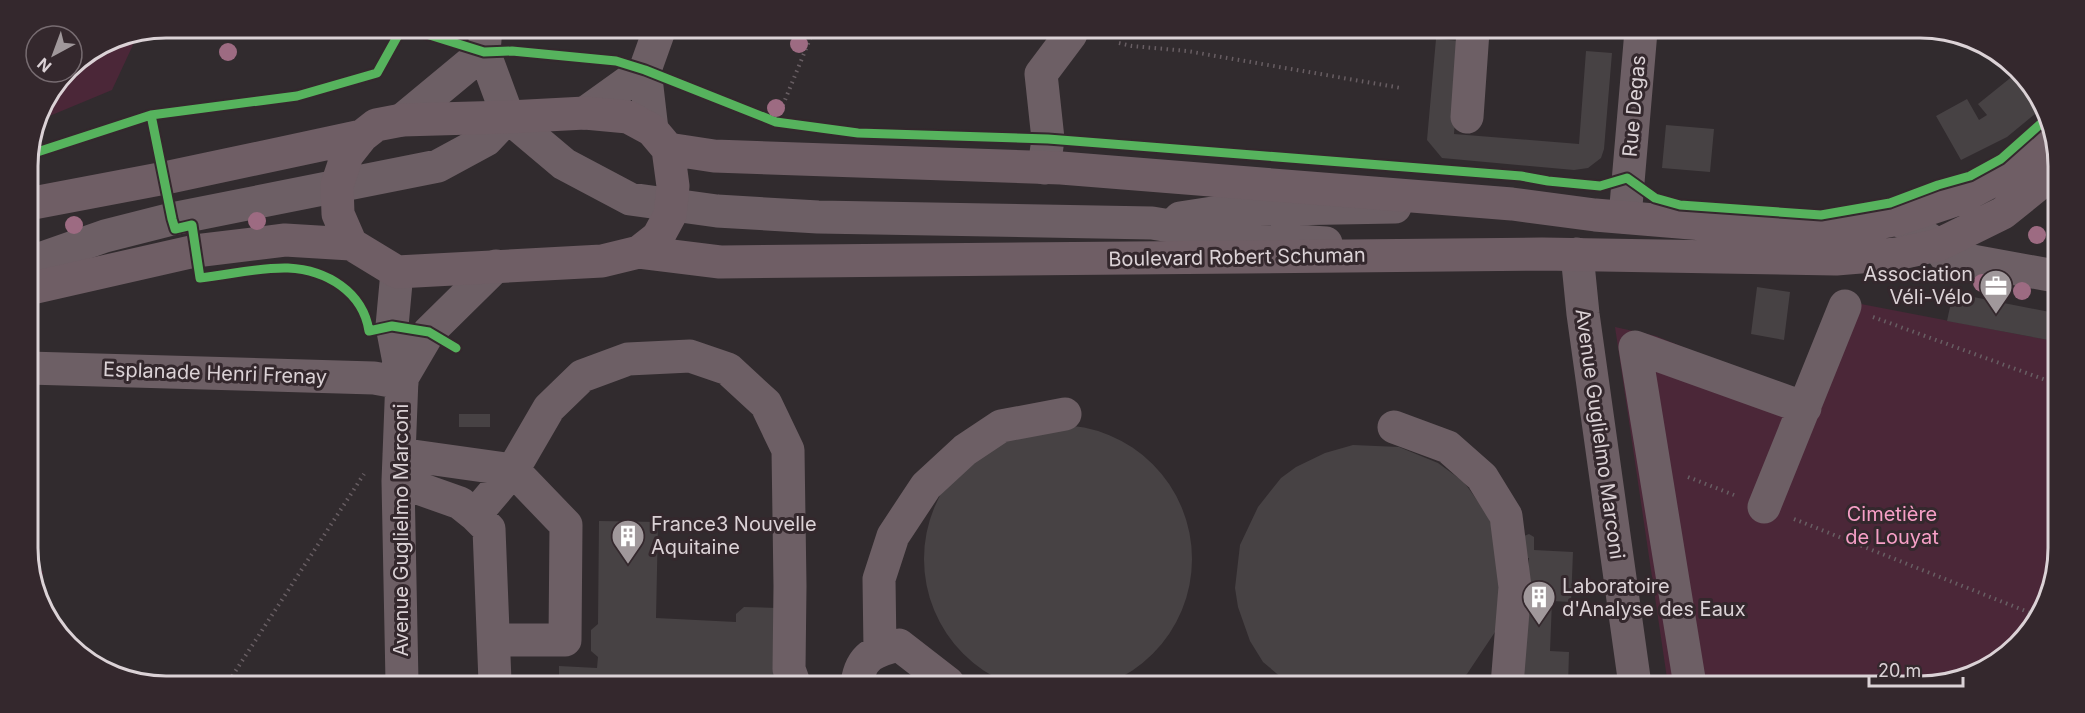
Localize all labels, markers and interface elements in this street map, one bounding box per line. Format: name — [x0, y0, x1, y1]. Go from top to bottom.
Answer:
north arrow — [24, 24, 84, 84]
text: N — [33, 54, 55, 77]
street label: Rue Degas — [1618, 54, 1650, 158]
street label: Boulevard Robert Schuman — [1108, 243, 1366, 271]
place label: Association Véli-Vélo — [1863, 262, 1973, 309]
office icon: Association Véli-Vélo — [1978, 268, 2014, 315]
street label: Avenue Guglielmo Marconi — [1571, 307, 1629, 561]
street label: Esplanade Henri Frenay — [103, 357, 327, 389]
street label: Avenue Guglielmo Marconi — [389, 404, 413, 656]
park label: Cimetière de Louyat — [1845, 502, 1939, 549]
place label: France3 Nouvelle Aquitaine — [651, 512, 817, 559]
building icon: France3 Nouvelle Aquitaine — [610, 518, 646, 565]
place label: Laboratoire d'Analyse des Eaux — [1562, 574, 1746, 621]
building icon: Laboratoire d'Analyse des Eaux — [1521, 579, 1557, 626]
scale bar — [1869, 650, 1964, 688]
text: 20 m — [1878, 660, 1921, 681]

